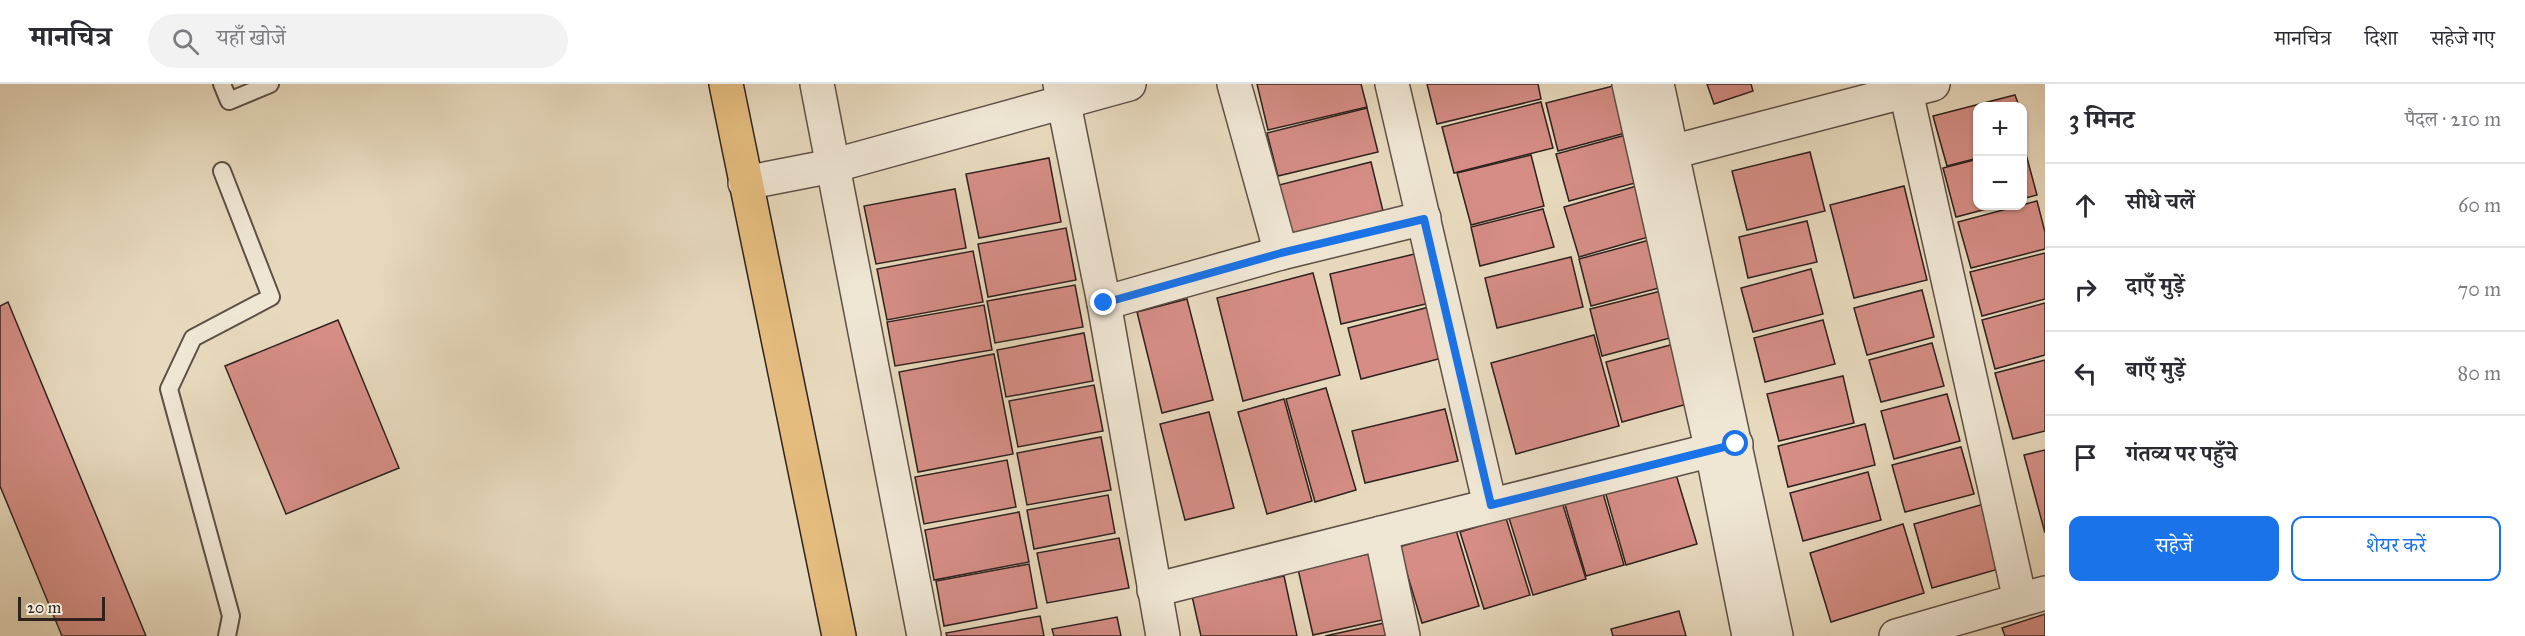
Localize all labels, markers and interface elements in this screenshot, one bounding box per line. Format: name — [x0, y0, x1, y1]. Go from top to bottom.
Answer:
search box — [148, 14, 568, 68]
text: मानचित्र — [30, 19, 112, 54]
text: यहाँ खोजें — [217, 24, 286, 51]
icon: search — [169, 25, 202, 58]
text: मानचित्र — [2274, 25, 2331, 51]
text: दिशा — [2364, 25, 2398, 51]
text: सहेजे गए — [2431, 25, 2495, 51]
map controls — [1973, 102, 2027, 210]
button: + — [1973, 102, 2027, 156]
text: 3 मिनट — [2069, 103, 2134, 135]
text: पैदल · 210 m — [2405, 107, 2501, 131]
button: − — [1973, 156, 2027, 210]
text: सीधे चलें — [2126, 188, 2195, 215]
icon: ahead — [2069, 189, 2102, 222]
text: 60 m — [2458, 193, 2501, 217]
text: दाएँ मुड़ें — [2126, 272, 2185, 299]
icon: right — [2069, 273, 2102, 306]
text: 70 m — [2458, 277, 2501, 301]
route end — [1090, 289, 1116, 315]
text: बाएँ मुड़ें — [2126, 356, 2185, 383]
icon: left — [2069, 357, 2102, 390]
text: 80 m — [2458, 361, 2501, 385]
route start — [1722, 430, 1748, 456]
text: गंतव्य पर पहुँचे — [2126, 440, 2237, 467]
icon: arrive — [2069, 441, 2102, 474]
button: सहेजें — [2069, 516, 2279, 581]
button: शेयर करें — [2291, 516, 2501, 581]
scale bar — [18, 594, 105, 622]
text: 20 m — [27, 598, 61, 617]

